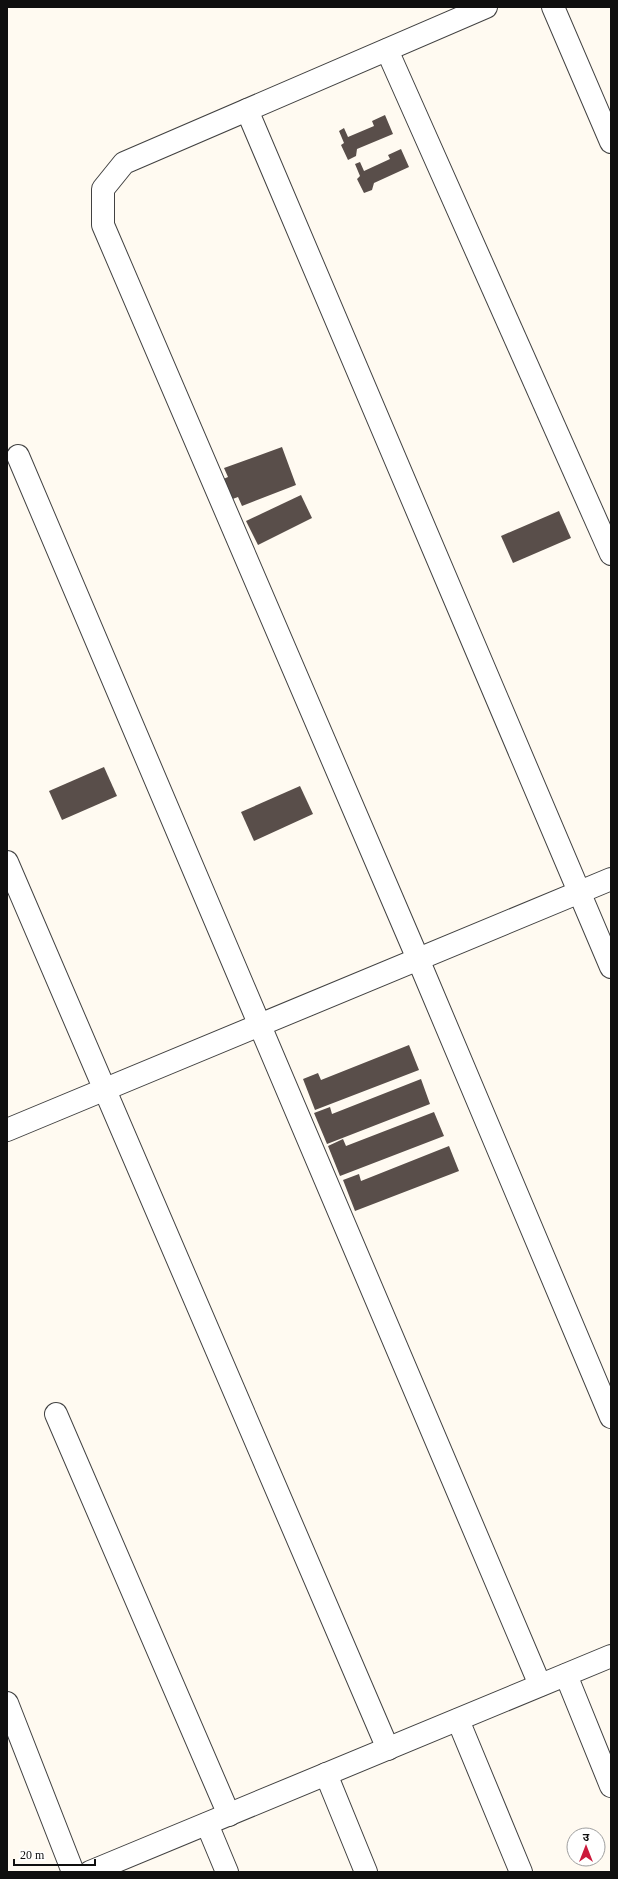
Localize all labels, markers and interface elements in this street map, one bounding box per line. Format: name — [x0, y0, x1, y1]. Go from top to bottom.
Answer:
north arrow — [566, 1827, 606, 1867]
text: उ — [583, 1831, 590, 1843]
scale bar — [14, 1841, 95, 1867]
text: 20 m — [20, 1848, 45, 1862]

